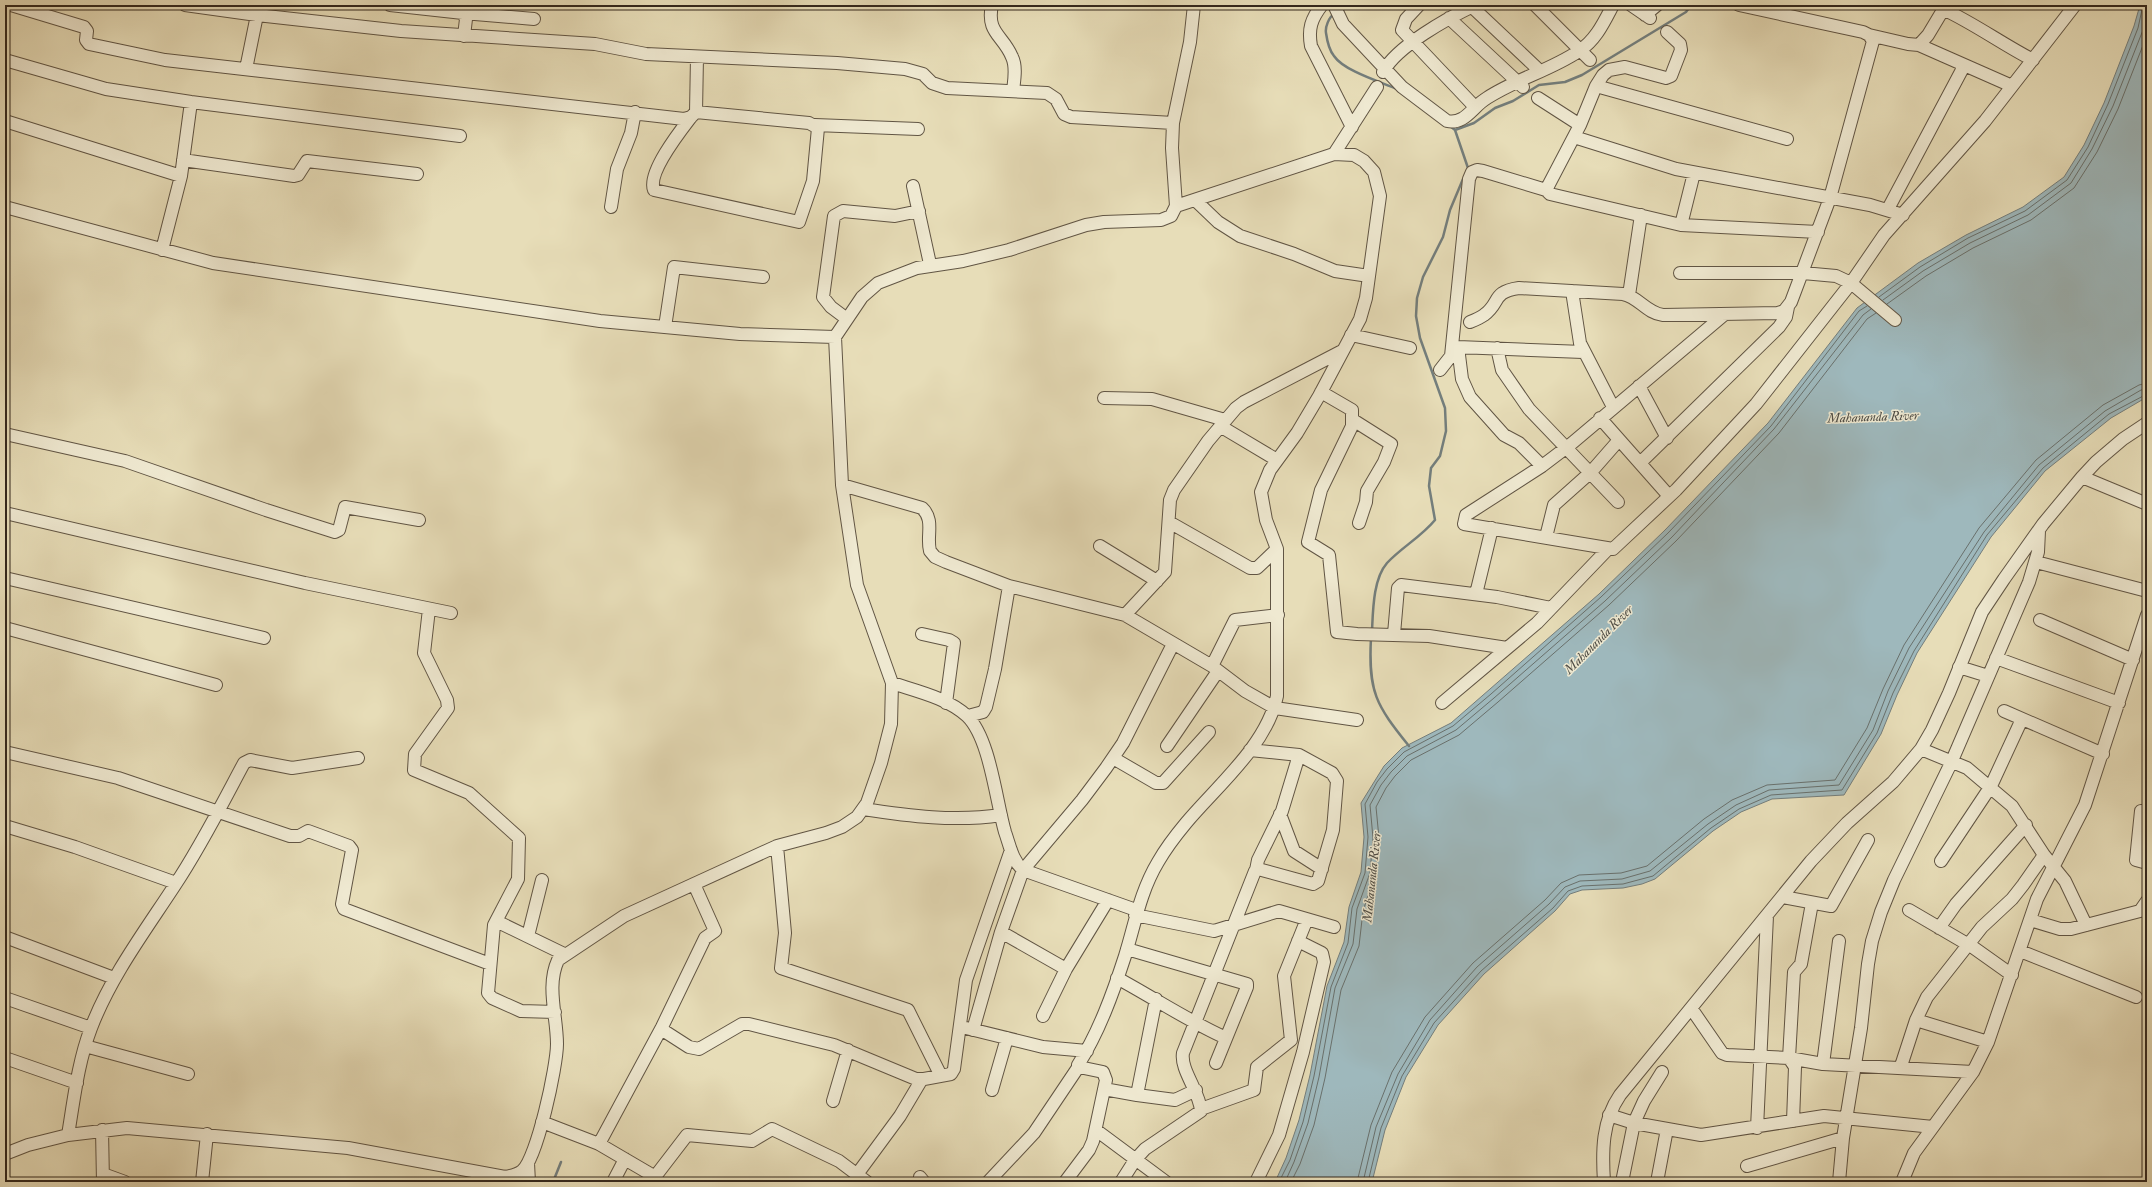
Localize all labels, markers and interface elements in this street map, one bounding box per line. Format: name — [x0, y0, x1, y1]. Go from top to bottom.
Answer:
water label: Mahananda River — [1826, 407, 1920, 427]
water label: Mahananda River — [1560, 601, 1637, 678]
water label: Mahananda River — [1359, 830, 1385, 924]

